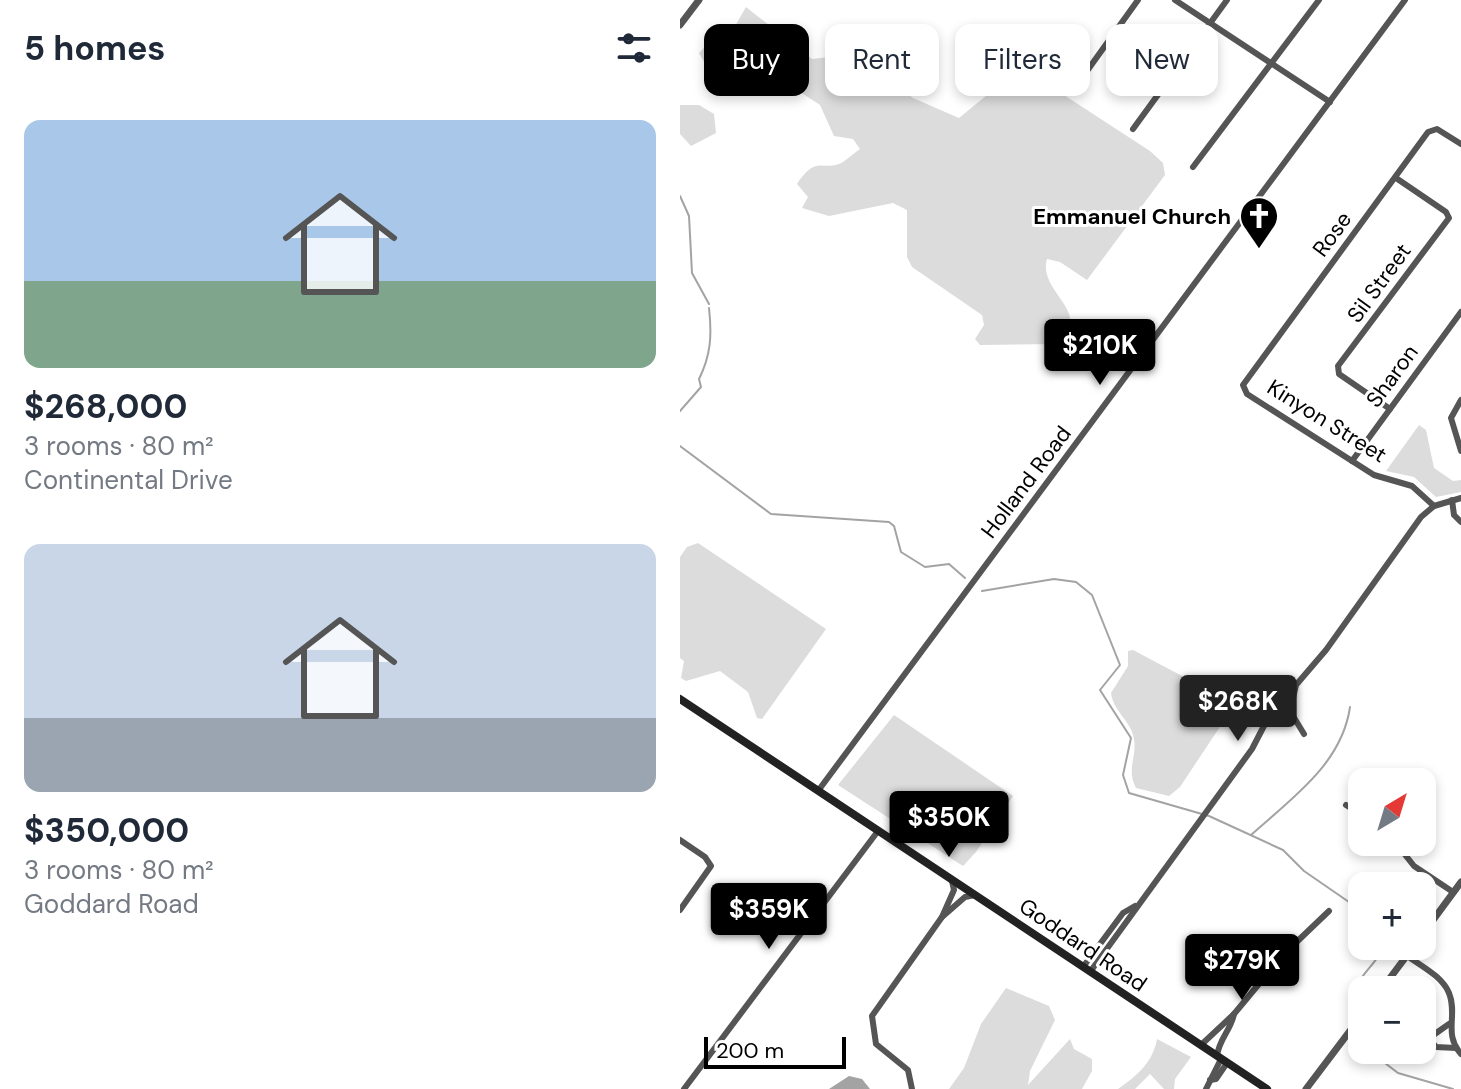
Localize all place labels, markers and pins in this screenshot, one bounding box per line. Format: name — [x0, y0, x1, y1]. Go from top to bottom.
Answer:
church icon: Emmanuel Church — [1238, 195, 1280, 250]
place label: Emmanuel Church — [1033, 202, 1231, 231]
pin: $210K — [1044, 319, 1156, 387]
pin: $268K — [1182, 675, 1294, 743]
pin: $350K — [893, 791, 1005, 859]
pin: $359K — [713, 883, 825, 951]
pin: $279K — [1186, 934, 1298, 1002]

